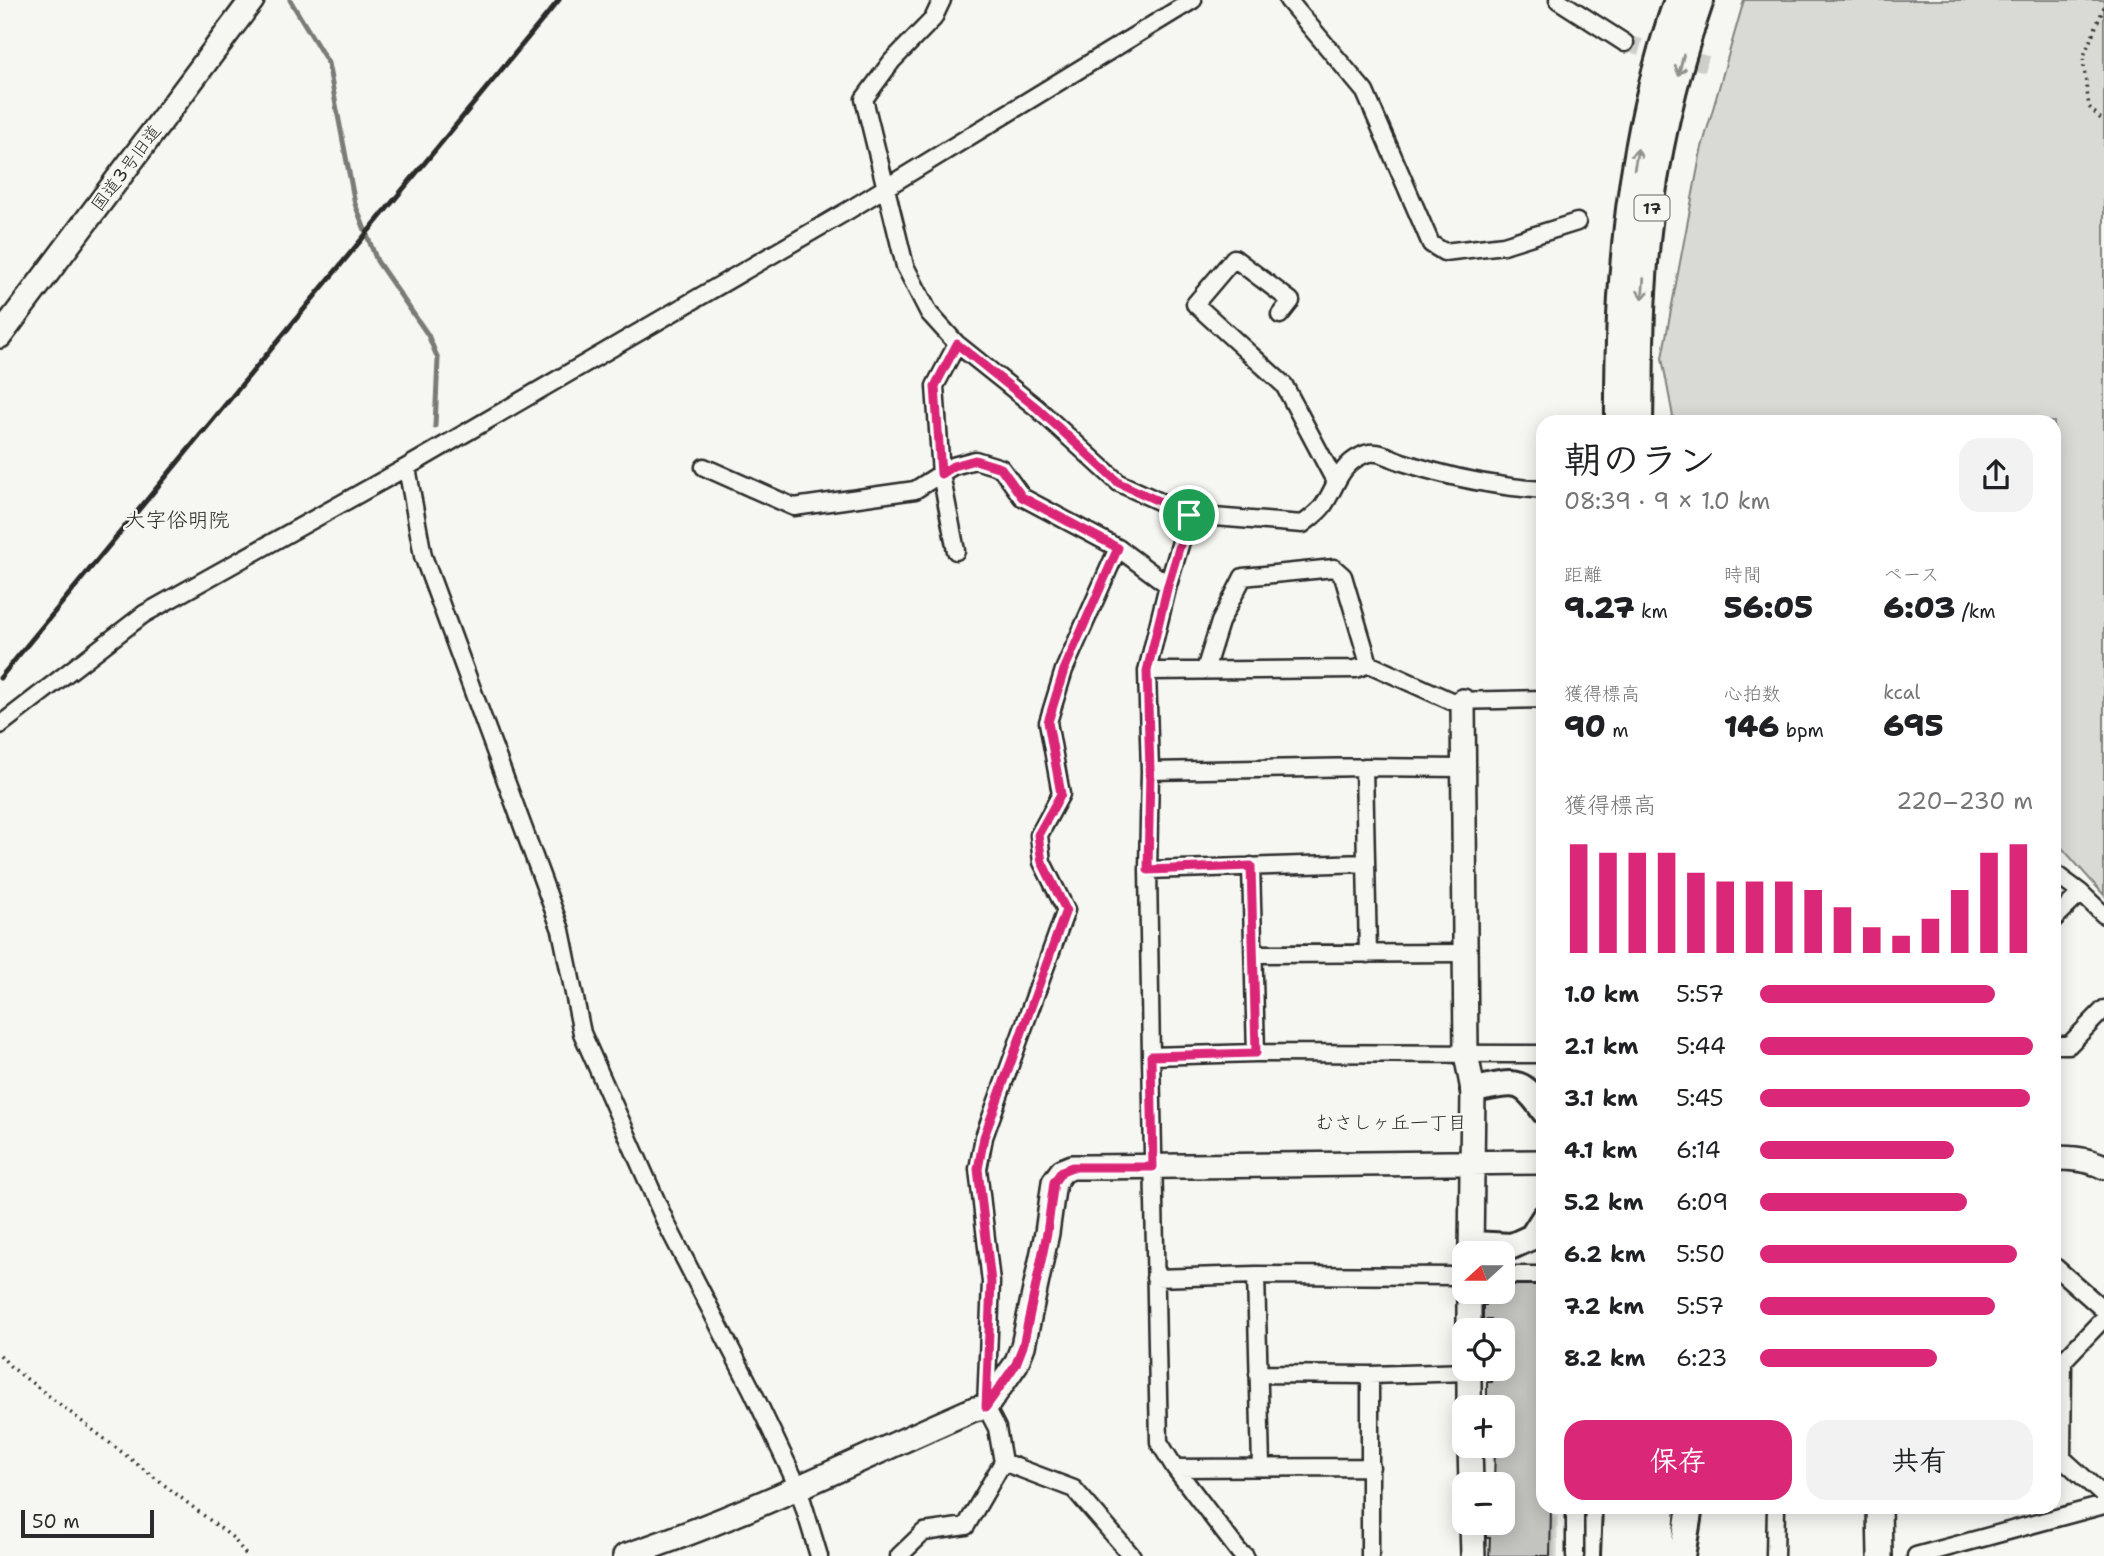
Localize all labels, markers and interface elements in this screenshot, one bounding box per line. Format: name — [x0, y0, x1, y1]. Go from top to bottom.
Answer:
one-way arrow — [1674, 53, 1687, 76]
street label: 国道3号旧道 — [86, 120, 166, 216]
one-way arrow — [1630, 148, 1644, 171]
road number: 17 — [1634, 196, 1670, 220]
one-way arrow — [1636, 277, 1649, 300]
text: 朝のラン — [1564, 434, 1716, 485]
button: share — [1959, 438, 2033, 512]
pin — [1159, 485, 1219, 545]
text: 08:39 · 9 × 1.0 km — [1564, 486, 1770, 516]
icon: arrive — [1170, 496, 1208, 534]
district label: 大字俗明院 — [125, 506, 230, 534]
text: 距離 — [1564, 562, 1602, 587]
text: 時間 — [1724, 562, 1762, 587]
text: ペース — [1883, 562, 1939, 587]
text: 9.27 — [1564, 587, 1635, 628]
text: 56:05 — [1724, 587, 1813, 628]
text: 6:03 — [1883, 587, 1955, 628]
text: km — [1635, 599, 1668, 624]
text: /km — [1955, 599, 1996, 624]
text: kcal — [1883, 680, 1920, 705]
text: 獲得標高 — [1564, 681, 1640, 706]
text: 心拍数 — [1724, 681, 1781, 706]
text: 695 — [1883, 705, 1944, 746]
text: 90 — [1564, 706, 1606, 747]
text: 146 — [1724, 706, 1779, 747]
text: m — [1606, 718, 1629, 743]
text: bpm — [1779, 718, 1824, 743]
text: 220–230 m — [1896, 786, 2033, 816]
text: 獲得標高 — [1564, 790, 1656, 820]
text: 1.0 km — [1564, 979, 1639, 1009]
text: 5:57 — [1676, 979, 1724, 1009]
text: 2.1 km — [1564, 1031, 1638, 1061]
text: 5:44 — [1676, 1031, 1726, 1061]
text: 3.1 km — [1564, 1083, 1638, 1113]
text: 5:45 — [1676, 1083, 1724, 1113]
district label: むさしヶ丘一丁目 — [1315, 1110, 1467, 1135]
text: 4.1 km — [1564, 1135, 1637, 1165]
text: 6:14 — [1676, 1135, 1721, 1165]
text: 5.2 km — [1564, 1187, 1644, 1217]
text: 6:09 — [1676, 1187, 1728, 1217]
text: 6.2 km — [1564, 1239, 1646, 1269]
text: 5:50 — [1676, 1239, 1725, 1269]
north arrow — [1452, 1241, 1516, 1304]
map controls — [1452, 1241, 1515, 1535]
text: 7.2 km — [1564, 1291, 1644, 1321]
text: 5:57 — [1676, 1291, 1724, 1321]
button: locate — [1452, 1318, 1515, 1381]
text: 8.2 km — [1564, 1343, 1645, 1373]
text: 6:23 — [1676, 1343, 1727, 1373]
button: + — [1452, 1395, 1515, 1458]
button: 保存 — [1564, 1420, 1792, 1500]
button: 共有 — [1806, 1420, 2033, 1500]
button: − — [1452, 1472, 1515, 1535]
scale bar — [21, 1507, 154, 1539]
text: 50 m — [32, 1509, 80, 1534]

